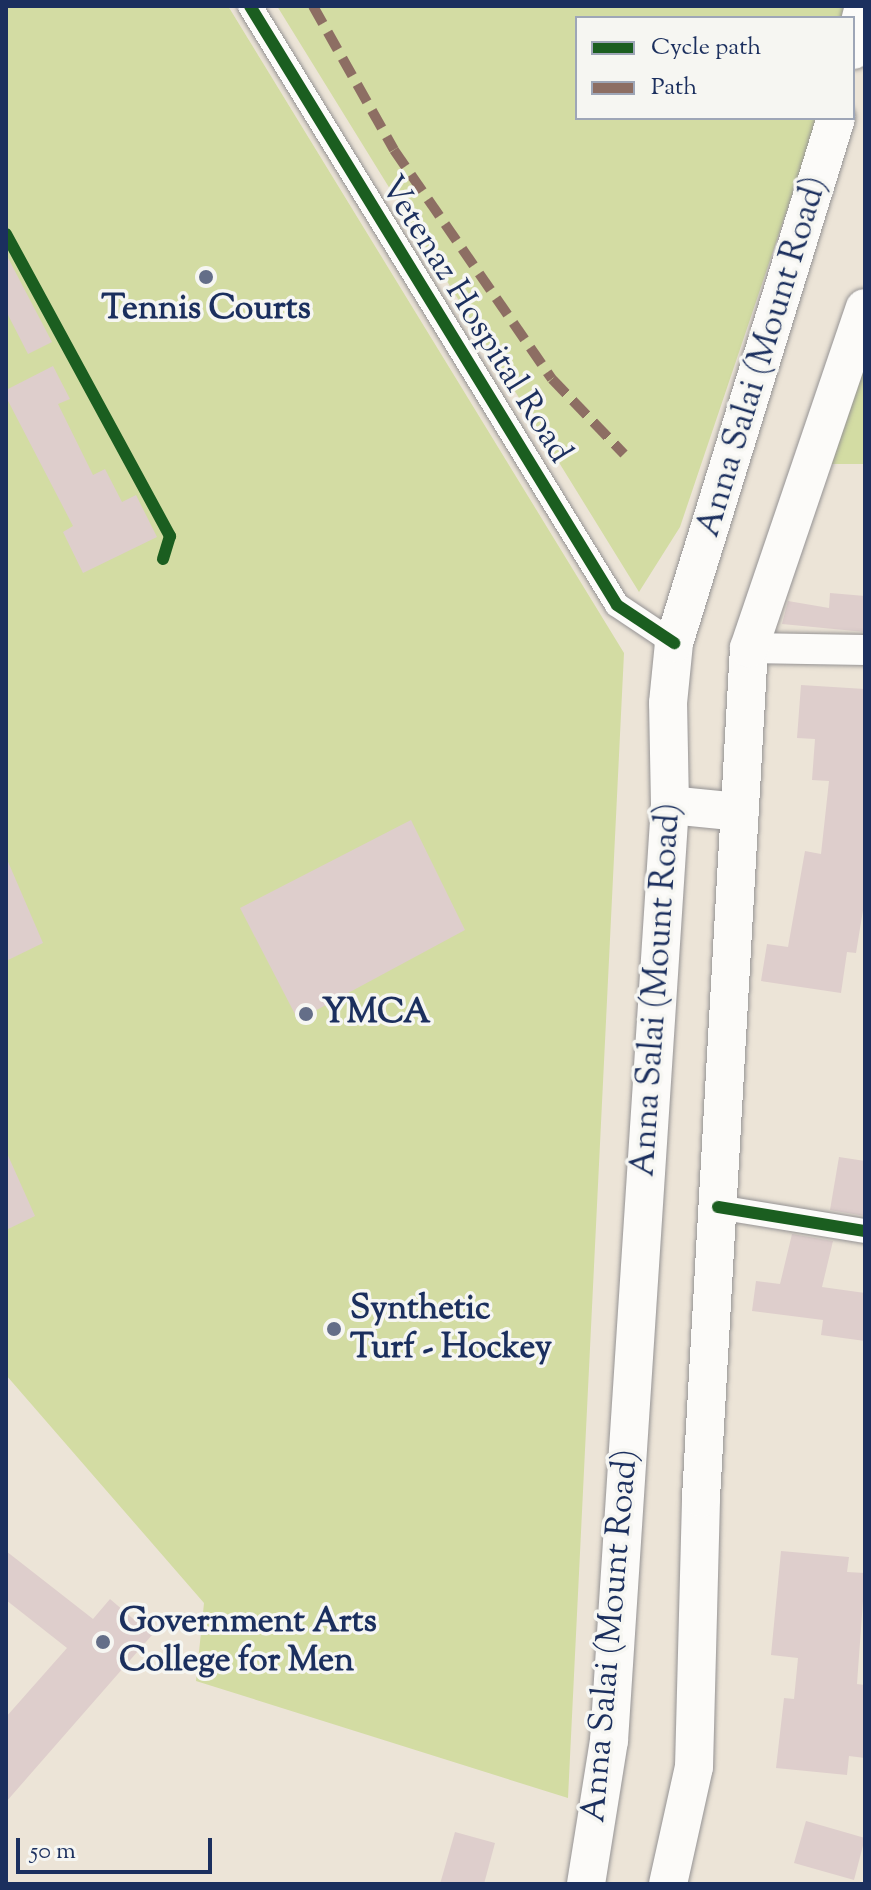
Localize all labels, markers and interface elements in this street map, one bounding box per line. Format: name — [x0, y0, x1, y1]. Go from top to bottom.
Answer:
legend — [575, 16, 855, 120]
text: Cycle path — [651, 31, 761, 65]
text: Path — [651, 71, 697, 105]
street label: Vetenaz Hospital Road — [370, 169, 580, 471]
street label: Anna Salai (Mount Road) — [689, 172, 837, 542]
marker: Tennis Courts — [197, 268, 215, 286]
place label: Tennis Courts — [101, 290, 311, 330]
street label: Anna Salai (Mount Road) — [624, 802, 690, 1178]
place label: YMCA — [322, 994, 430, 1034]
marker: YMCA — [297, 1005, 315, 1023]
place label: Synthetic Turf - Hockey — [350, 1289, 552, 1368]
marker: Synthetic Turf - Hockey — [325, 1320, 343, 1338]
street label: Anna Salai (Mount Road) — [574, 1448, 648, 1824]
place label: Government Arts College for Men — [119, 1602, 377, 1682]
marker: Government Arts College for Men — [94, 1633, 112, 1651]
scale bar — [20, 1822, 216, 1872]
text: 50 m — [30, 1835, 76, 1869]

